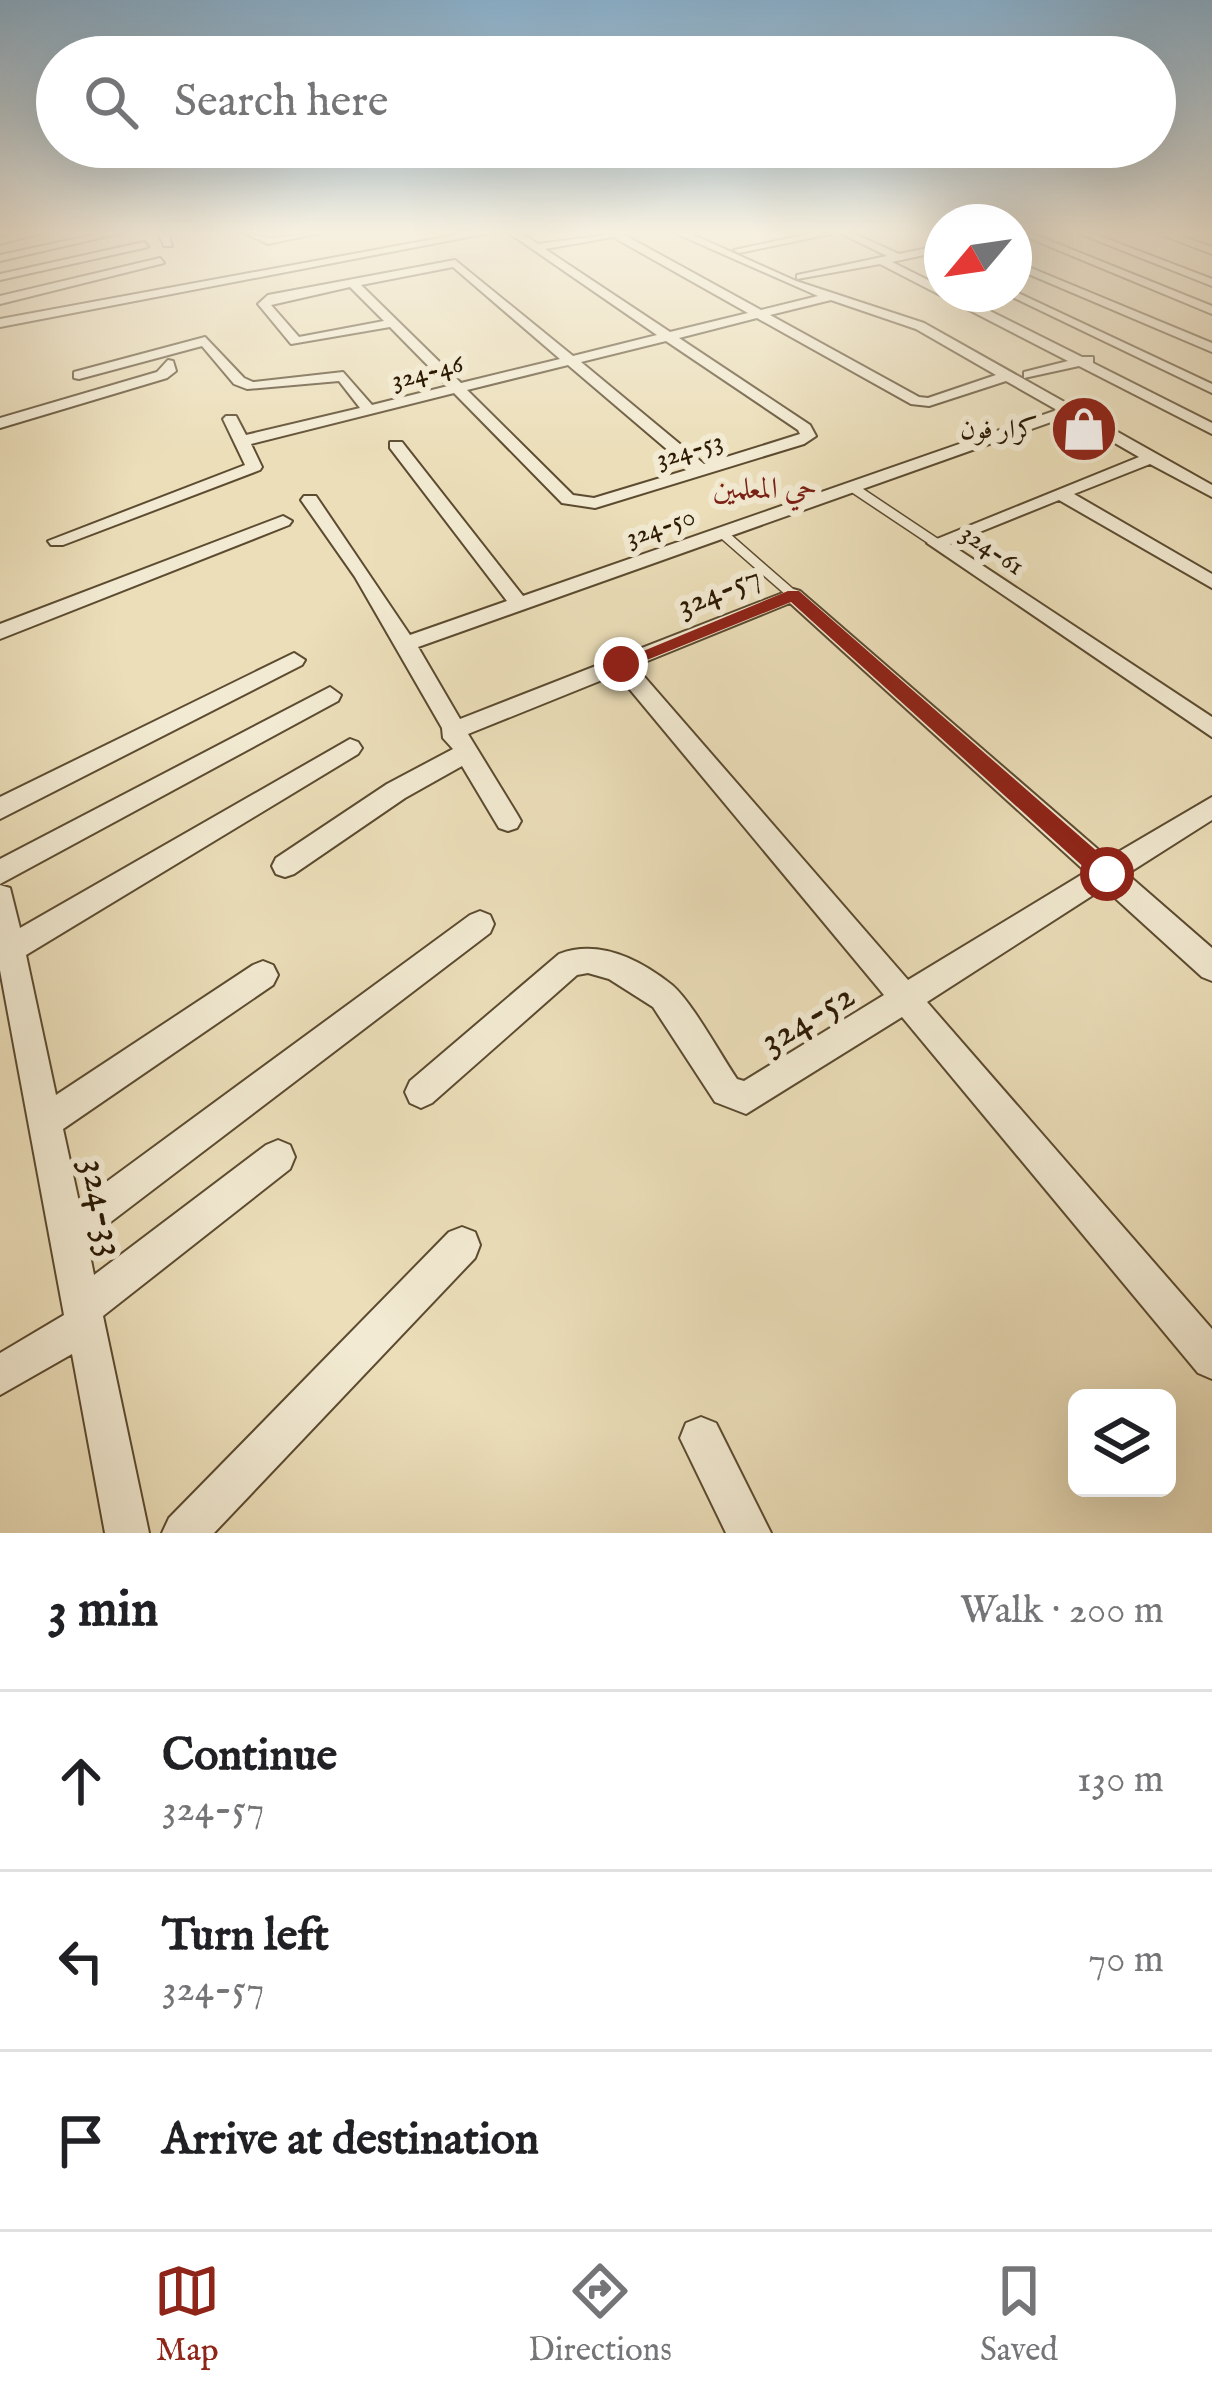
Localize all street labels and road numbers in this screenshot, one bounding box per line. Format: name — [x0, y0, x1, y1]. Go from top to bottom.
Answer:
street label: 324-46 — [388, 347, 468, 398]
street label: 324-53 — [652, 425, 727, 477]
street label: 324-50 — [621, 500, 700, 556]
street label: 324-61 — [953, 517, 1030, 584]
street label: 324-57 — [671, 556, 767, 627]
street label: 324-52 — [751, 972, 864, 1066]
street label: 324-33 — [68, 1154, 135, 1261]

